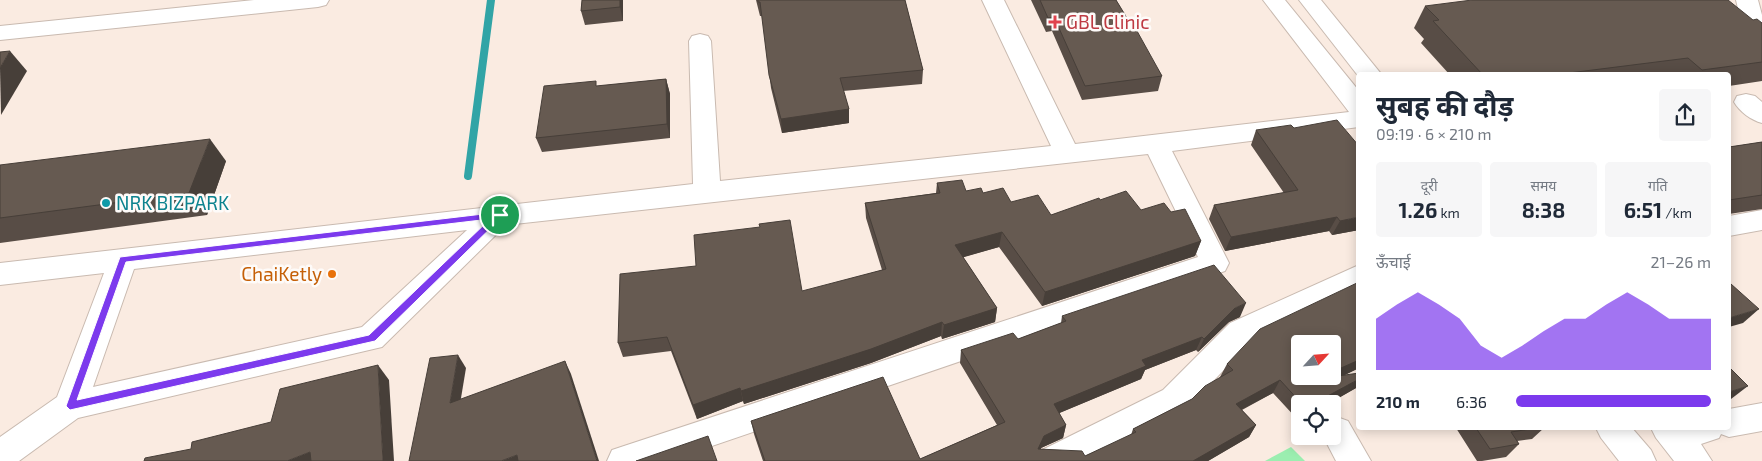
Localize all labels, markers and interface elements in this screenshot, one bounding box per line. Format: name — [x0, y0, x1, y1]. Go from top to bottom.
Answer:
place label: GBL Clinic — [1066, 10, 1150, 33]
marker: GBL Clinic — [1048, 15, 1062, 29]
text: सुबह की दौड़ — [1376, 88, 1513, 122]
button: share — [1659, 89, 1711, 141]
text: 09:19 · 6 × 210 m — [1376, 124, 1492, 143]
text: दूरी — [1421, 177, 1438, 194]
text: समय — [1531, 177, 1556, 194]
text: गति — [1648, 177, 1668, 194]
place label: NRK BIZPARK — [116, 191, 229, 214]
pin — [479, 194, 521, 236]
marker: NRK BIZPARK — [100, 197, 112, 209]
text: 1.26 — [1399, 197, 1437, 222]
text: 8:38 — [1522, 197, 1565, 222]
text: 6:51 — [1624, 197, 1662, 222]
icon: arrive — [486, 201, 514, 229]
text: km — [1437, 204, 1460, 221]
text: /km — [1662, 204, 1692, 221]
text: ऊँचाई — [1376, 252, 1411, 271]
text: 21–26 m — [1650, 252, 1711, 271]
place label: ChaiKetly — [241, 262, 322, 285]
marker: ChaiKetly — [326, 268, 338, 280]
north arrow — [1291, 335, 1341, 385]
map controls — [1291, 335, 1341, 445]
text: 210 m — [1376, 392, 1420, 411]
text: 6:36 — [1456, 392, 1487, 411]
button: locate — [1291, 395, 1341, 445]

